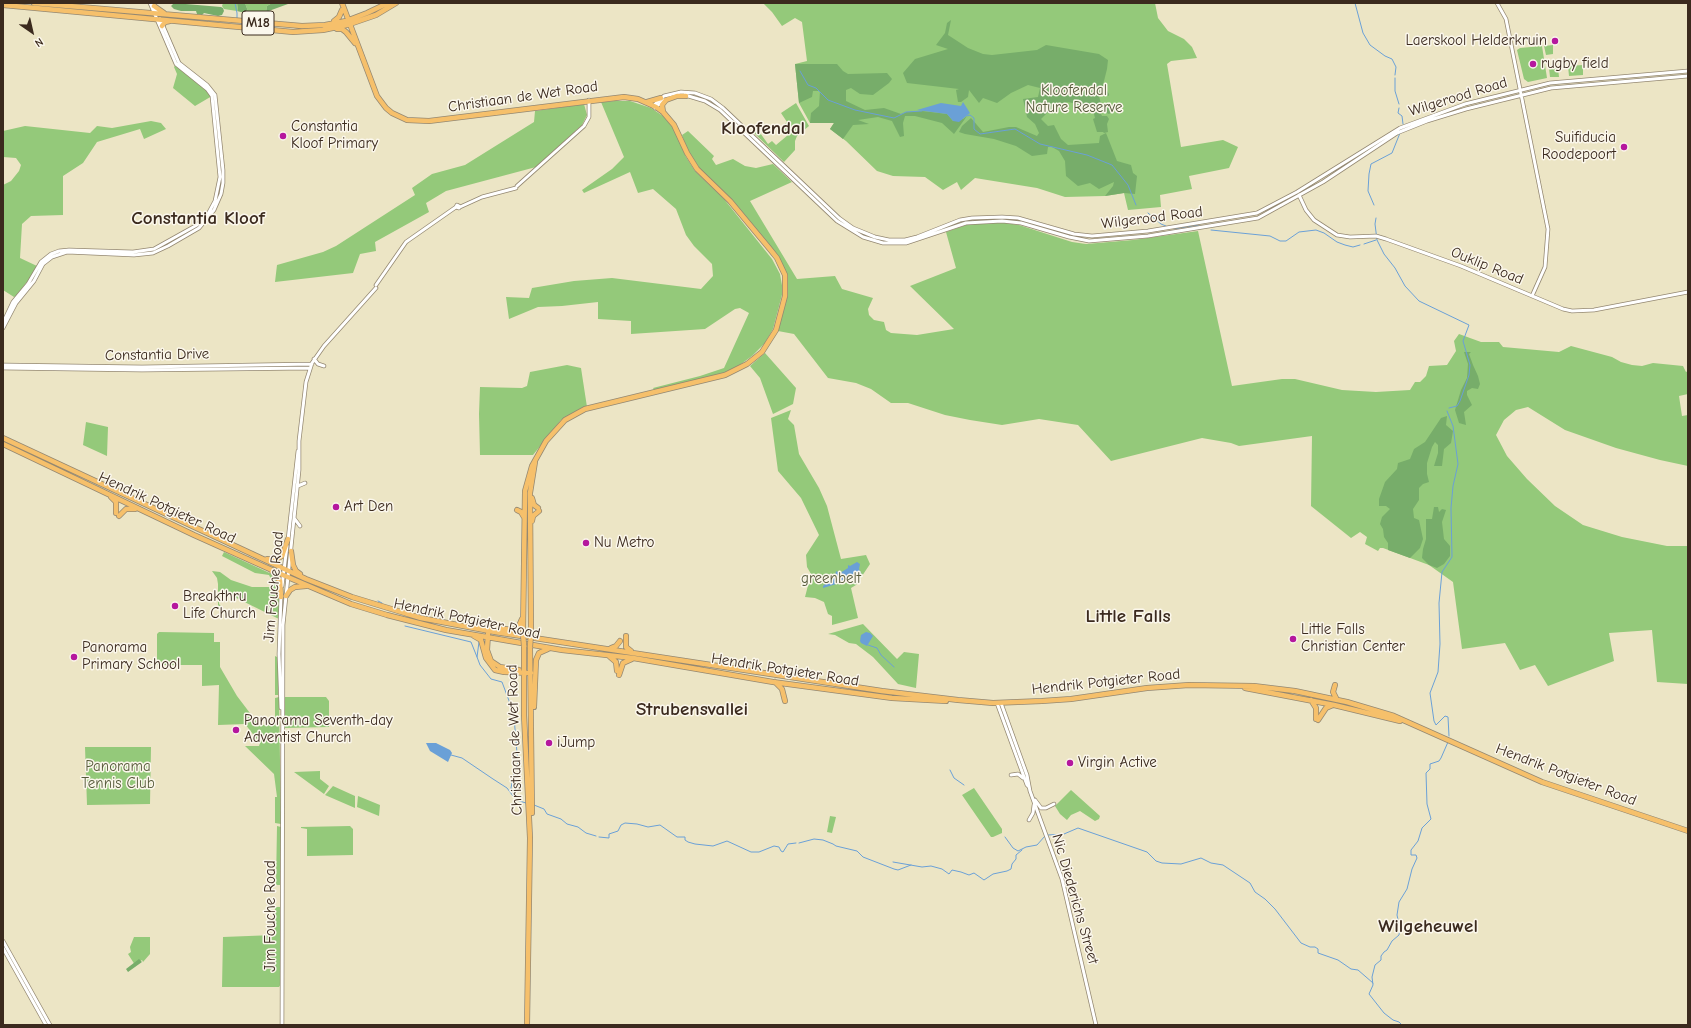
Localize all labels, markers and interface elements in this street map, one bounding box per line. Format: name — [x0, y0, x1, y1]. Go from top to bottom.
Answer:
road number: M18 — [242, 11, 274, 35]
north arrow — [12, 12, 52, 52]
place label: Laerskool Helderkruin — [1406, 32, 1547, 50]
text: N — [32, 35, 46, 50]
marker: Laerskool Helderkruin — [1550, 36, 1560, 46]
place label: rugby field — [1541, 55, 1609, 73]
marker: rugby field — [1528, 59, 1538, 69]
street label: Wilgerood Road — [1407, 73, 1509, 121]
street label: Christiaan de Wet Road — [447, 78, 599, 116]
park label: Kloofendal Nature Reserve — [1025, 82, 1123, 117]
place label: Constantia Kloof Primary — [291, 118, 378, 153]
district label: Kloofendal — [721, 118, 805, 140]
place label: Suifiducia Roodepoort — [1542, 129, 1616, 164]
marker: Constantia Kloof Primary — [278, 131, 288, 141]
marker: Suifiducia Roodepoort — [1619, 142, 1629, 152]
street label: Wilgerood Road — [1100, 203, 1204, 233]
district label: Constantia Kloof — [131, 208, 265, 230]
street label: Ouklip Road — [1448, 243, 1526, 289]
street label: Constantia Drive — [105, 345, 209, 365]
street label: Hendrik Potgieter Road — [96, 468, 238, 548]
place label: Art Den — [344, 498, 393, 516]
marker: Art Den — [331, 502, 341, 512]
street label: Jim Fouche Road — [260, 531, 288, 643]
place label: Nu Metro — [594, 534, 655, 552]
marker: Nu Metro — [581, 538, 591, 548]
park label: greenbelt — [801, 570, 861, 588]
place label: Breakthru Life Church — [183, 588, 256, 623]
street label: Hendrik Potgieter Road — [392, 595, 542, 643]
marker: Breakthru Life Church — [170, 601, 180, 611]
district label: Little Falls — [1085, 606, 1171, 628]
place label: Little Falls Christian Center — [1301, 621, 1405, 656]
marker: Little Falls Christian Center — [1288, 634, 1298, 644]
place label: Panorama Primary School — [82, 639, 180, 674]
street label: Hendrik Potgieter Road — [710, 649, 860, 691]
marker: Panorama Primary School — [69, 652, 79, 662]
street label: Christiaan de Wet Road — [503, 664, 527, 816]
street label: Hendrik Potgieter Road — [1031, 665, 1181, 699]
district label: Strubensvallei — [636, 699, 748, 721]
place label: Panorama Seventh-day Adventist Church — [244, 712, 393, 747]
marker: Panorama Seventh-day Adventist Church — [231, 725, 241, 735]
place label: iJump — [557, 734, 595, 752]
marker: iJump — [544, 738, 554, 748]
street label: Hendrik Potgieter Road — [1493, 740, 1639, 810]
place label: Virgin Active — [1078, 754, 1157, 772]
park label: Panorama Tennis Club — [81, 758, 155, 793]
marker: Virgin Active — [1065, 758, 1075, 768]
street label: Nic Diederichs Street — [1048, 832, 1102, 966]
street label: Jim Fouche Road — [262, 860, 280, 972]
district label: Wilgeheuwel — [1378, 916, 1478, 938]

